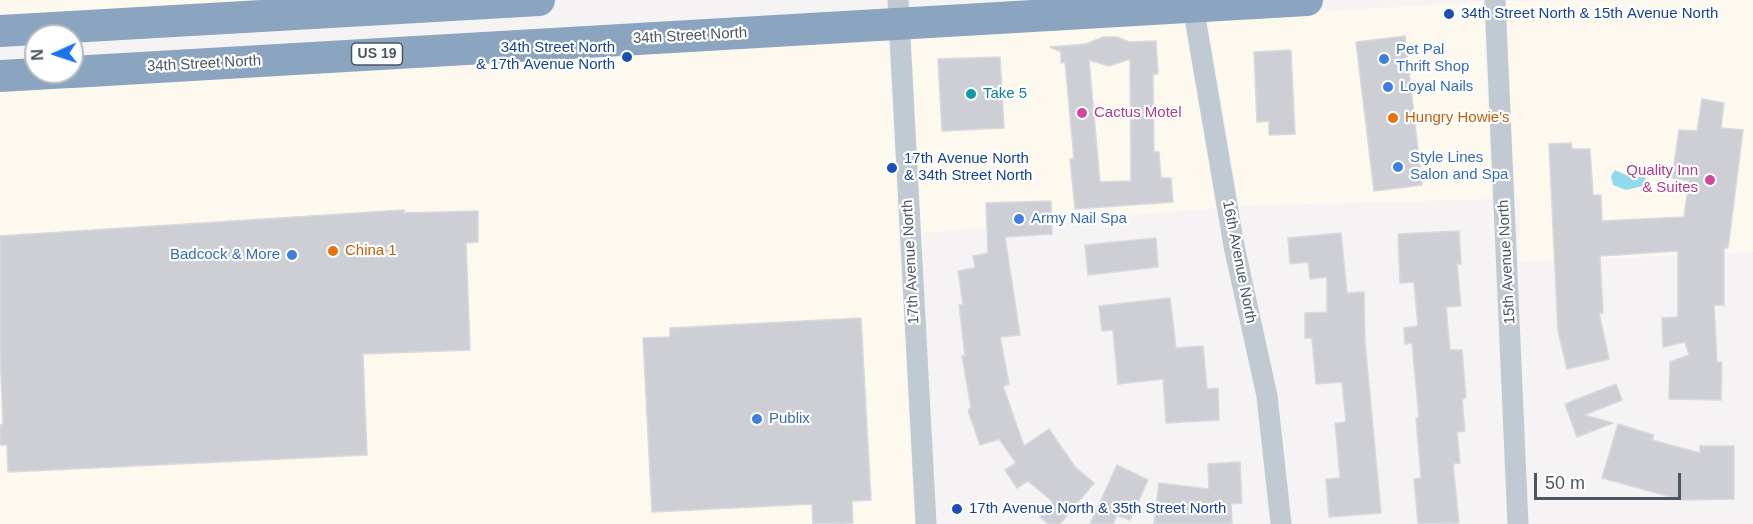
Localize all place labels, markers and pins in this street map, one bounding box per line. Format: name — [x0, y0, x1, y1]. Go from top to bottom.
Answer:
place label: 34th Street North & 15th Avenue North — [1461, 5, 1718, 23]
marker: 34th Street North & 15th Avenue North — [1442, 7, 1456, 21]
place label: 34th Street North & 17th Avenue North — [476, 39, 615, 74]
place label: Pet Pal Thrift Shop — [1396, 41, 1469, 76]
marker: 34th Street North & 17th Avenue North — [620, 50, 634, 64]
marker: Pet Pal Thrift Shop — [1377, 52, 1391, 66]
place label: Loyal Nails — [1400, 78, 1473, 96]
marker: Loyal Nails — [1381, 80, 1395, 94]
place label: Take 5 — [983, 85, 1027, 103]
marker: Take 5 — [964, 87, 978, 101]
place label: Cactus Motel — [1094, 104, 1182, 122]
marker: Cactus Motel — [1075, 106, 1089, 120]
place label: Hungry Howie's — [1405, 109, 1510, 127]
marker: Hungry Howie's — [1386, 111, 1400, 125]
place label: Style Lines Salon and Spa — [1410, 149, 1508, 184]
place label: 17th Avenue North & 34th Street North — [904, 150, 1032, 185]
marker: Style Lines Salon and Spa — [1391, 160, 1405, 174]
marker: 17th Avenue North & 34th Street North — [885, 161, 899, 175]
place label: Quality Inn & Suites — [1626, 162, 1698, 197]
marker: Quality Inn & Suites — [1703, 173, 1717, 187]
place label: Army Nail Spa — [1031, 210, 1127, 228]
marker: Army Nail Spa — [1012, 212, 1026, 226]
place label: China 1 — [345, 242, 397, 260]
marker: China 1 — [326, 244, 340, 258]
place label: Badcock & More — [170, 246, 280, 264]
marker: Badcock & More — [285, 248, 299, 262]
place label: Publix — [769, 410, 810, 428]
marker: Publix — [750, 412, 764, 426]
place label: 17th Avenue North & 35th Street North — [969, 500, 1226, 518]
marker: 17th Avenue North & 35th Street North — [950, 502, 964, 516]

